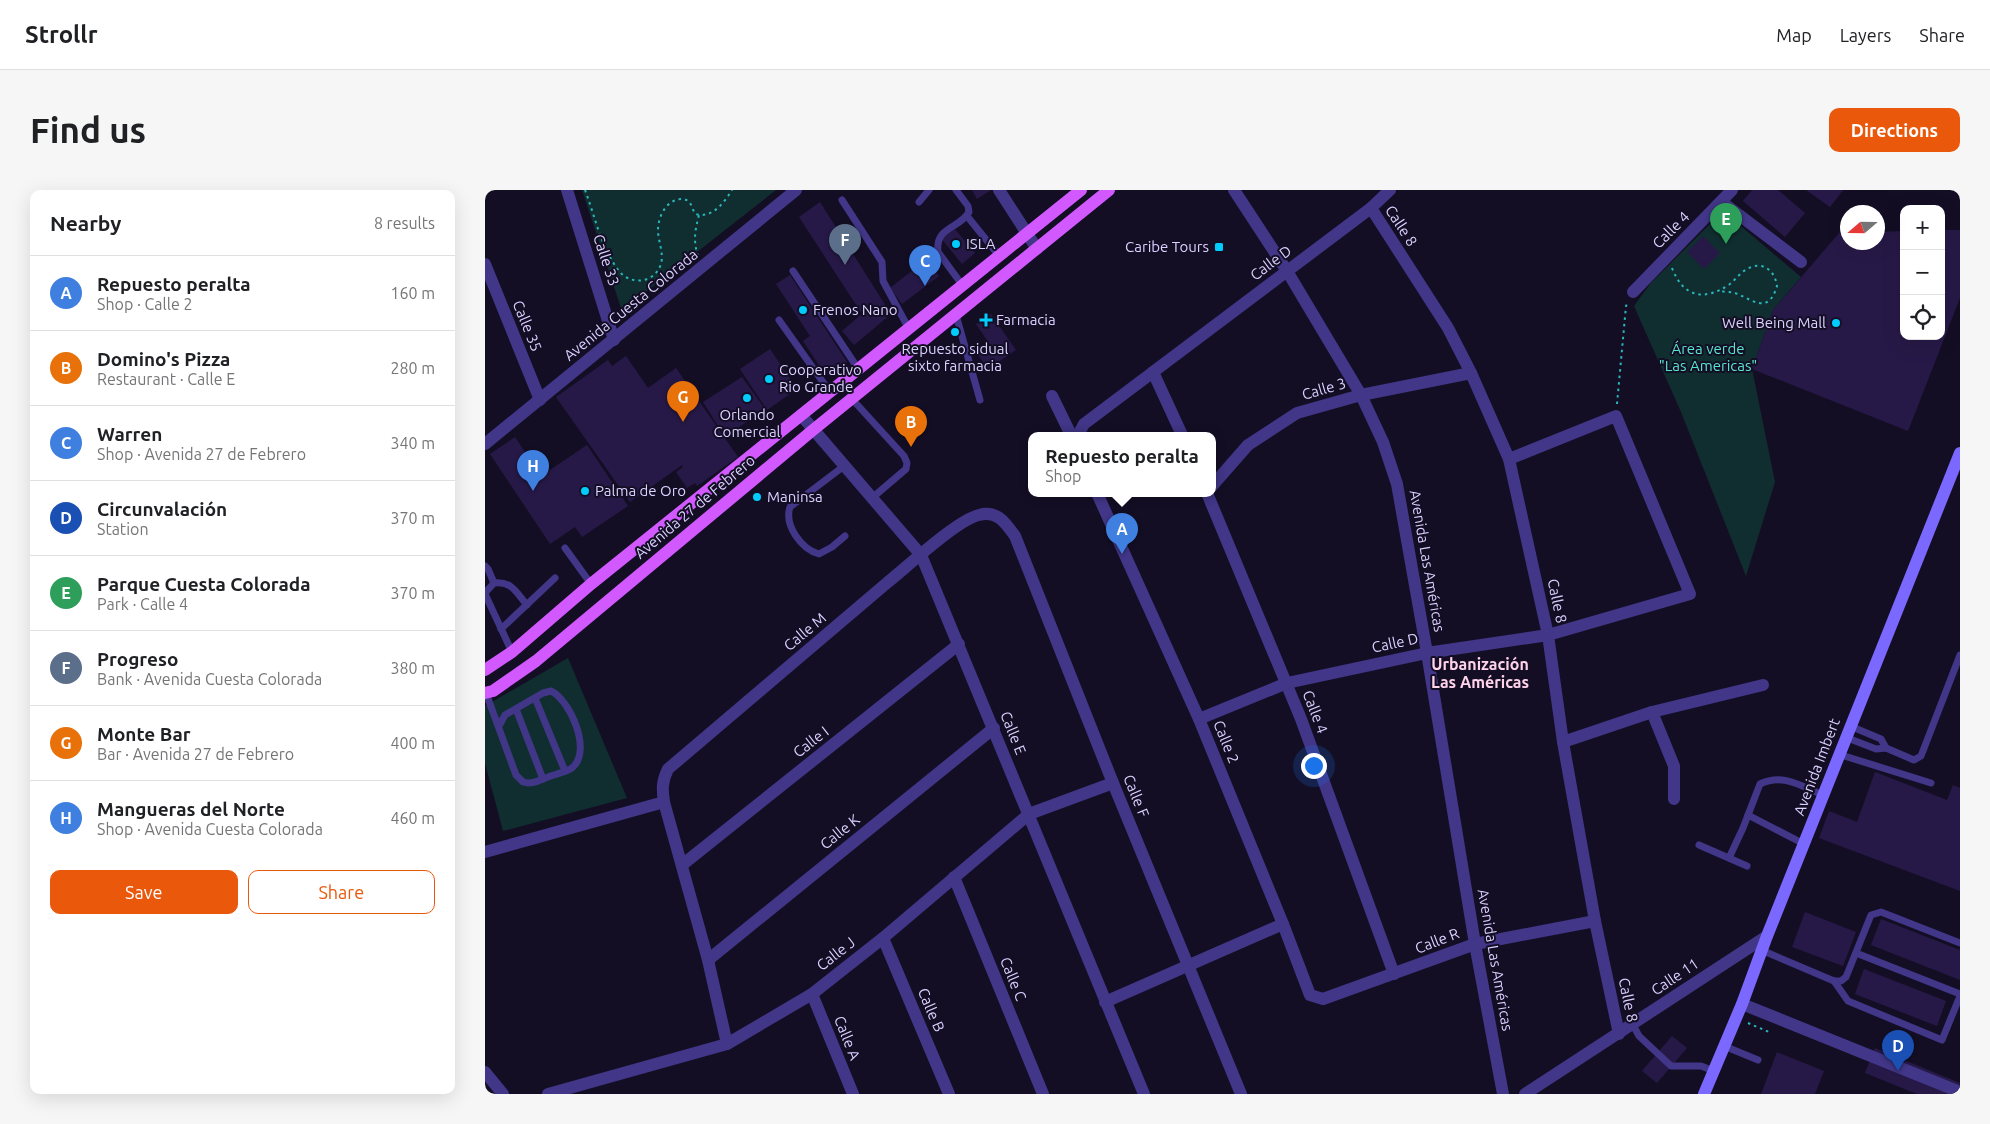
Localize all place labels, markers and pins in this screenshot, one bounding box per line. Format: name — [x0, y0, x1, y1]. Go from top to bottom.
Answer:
pin: E — [1710, 203, 1742, 244]
pin: F — [829, 224, 861, 265]
place label: ISLA — [966, 235, 996, 252]
marker: ISLA — [950, 238, 962, 250]
place label: Caribe Tours — [1125, 238, 1209, 255]
marker: Caribe Tours — [1213, 241, 1225, 253]
pin: C — [909, 245, 941, 286]
place label: Frenos Nano — [813, 301, 898, 318]
marker: Frenos Nano — [797, 304, 809, 316]
place label: Farmacia — [996, 311, 1056, 328]
marker: Farmacia — [980, 314, 992, 326]
place label: Well Being Mall — [1722, 314, 1826, 331]
marker: Well Being Mall — [1830, 317, 1842, 329]
marker: Repuesto sidual sixto farmacia — [949, 326, 961, 338]
place label: Repuesto sidual sixto farmacia — [902, 340, 1009, 374]
place label: Cooperativo Rio Grande — [779, 361, 862, 395]
marker: Cooperativo Rio Grande — [763, 373, 775, 385]
pin: G — [667, 381, 699, 422]
marker: Orlando Comercial — [741, 392, 753, 404]
place label: Orlando Comercial — [713, 406, 781, 440]
pin: B — [895, 406, 927, 447]
pin: H — [517, 450, 549, 491]
place label: Palma de Oro — [595, 482, 686, 499]
marker: Palma de Oro — [579, 485, 591, 497]
place label: Maninsa — [767, 488, 823, 505]
marker: Maninsa — [751, 491, 763, 503]
pin: A — [1106, 513, 1138, 554]
pin: D — [1882, 1030, 1914, 1071]

